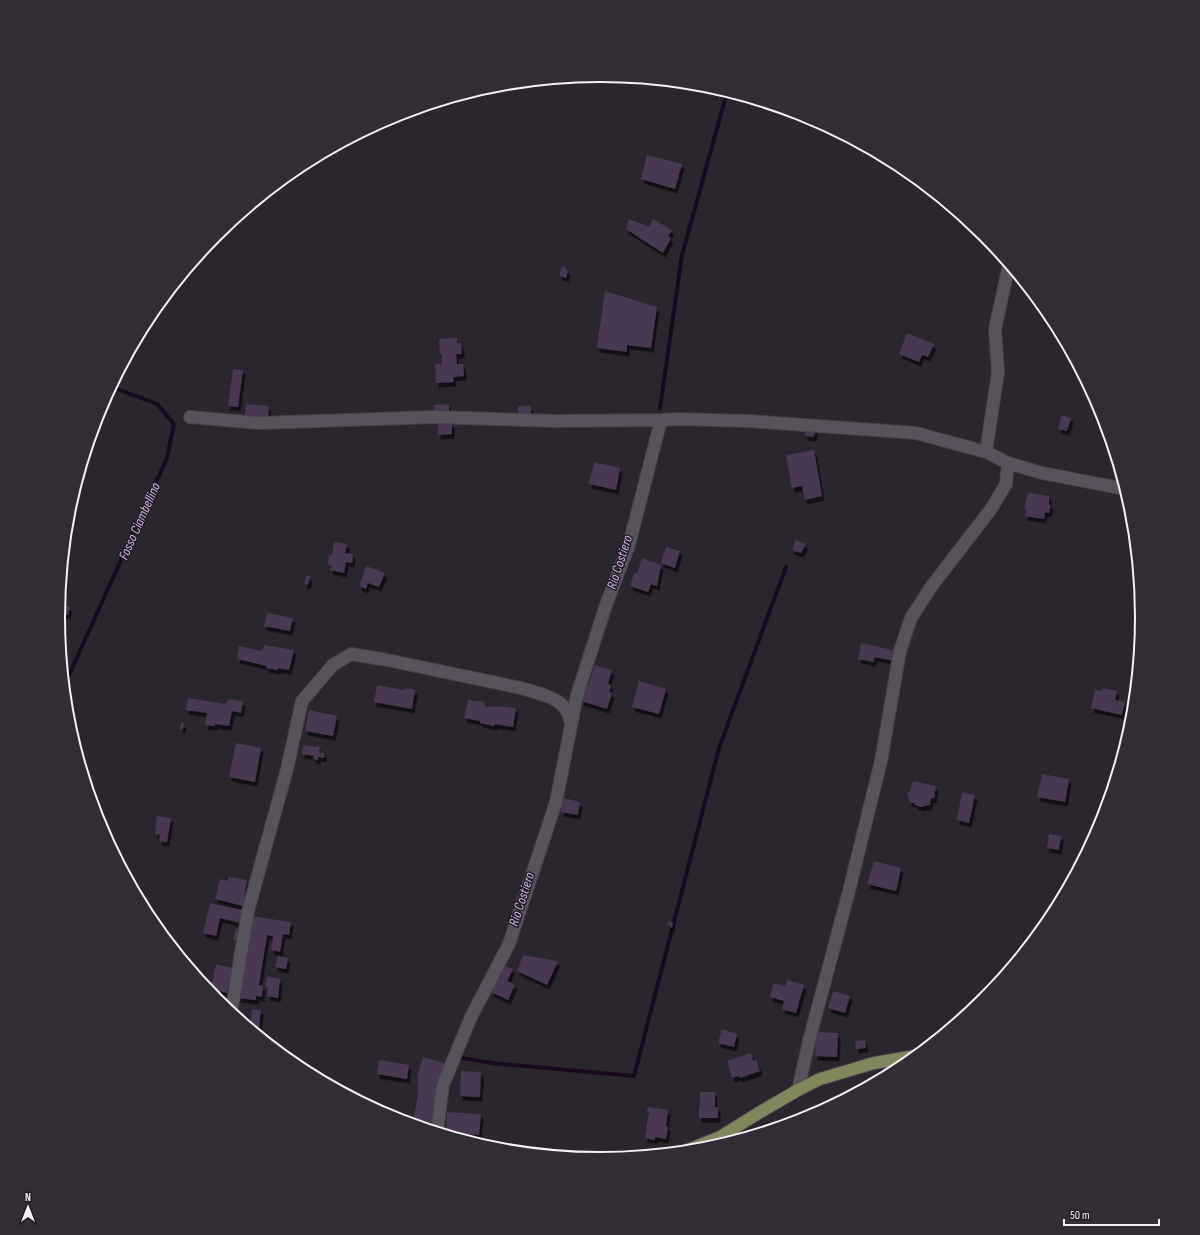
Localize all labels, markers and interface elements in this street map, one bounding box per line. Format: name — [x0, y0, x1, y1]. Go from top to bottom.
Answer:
water label: Fosso Ciambellino — [115, 480, 164, 562]
water label: Rio Costiero — [603, 533, 636, 591]
water label: Rio Costiero — [505, 870, 538, 928]
north arrow — [8, 1187, 48, 1227]
text: N — [25, 1191, 31, 1204]
scale bar — [1064, 1201, 1159, 1227]
text: 50 m — [1070, 1208, 1090, 1223]

